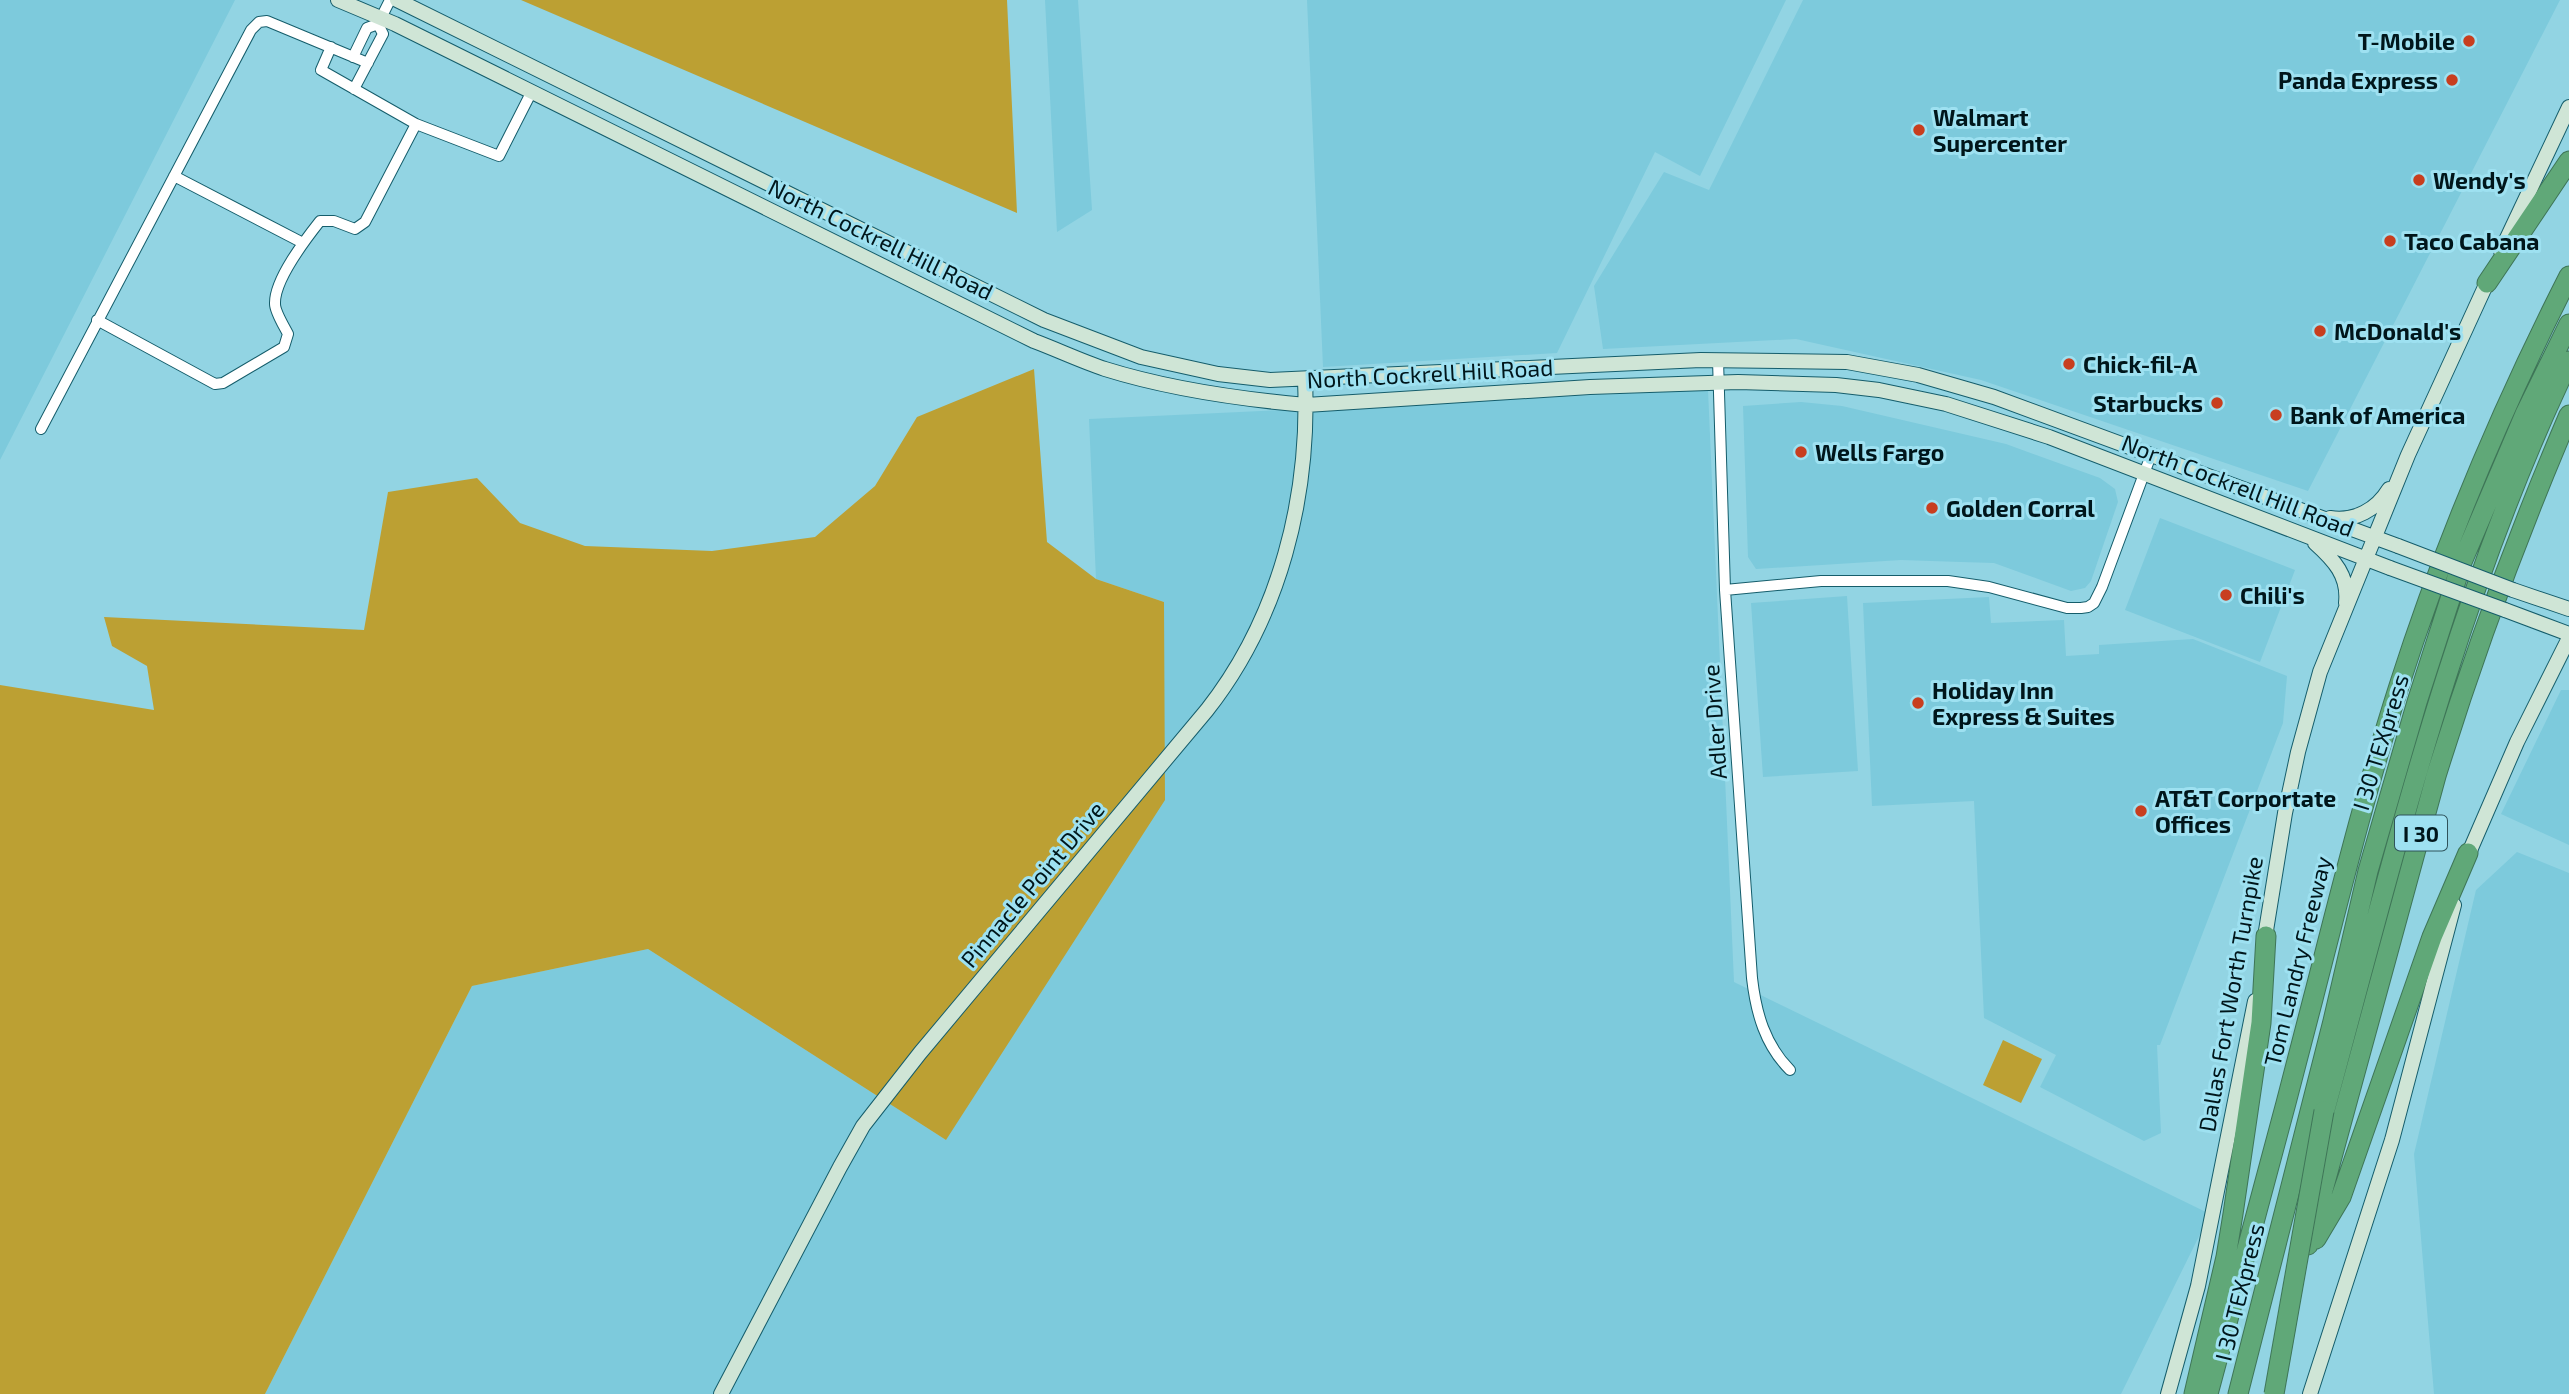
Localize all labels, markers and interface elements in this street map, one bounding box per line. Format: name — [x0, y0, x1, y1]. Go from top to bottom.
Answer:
place label: T-Mobile — [2358, 27, 2455, 55]
marker: T-Mobile — [2461, 33, 2477, 49]
place label: Panda Express — [2278, 66, 2438, 94]
marker: Panda Express — [2444, 72, 2460, 88]
place label: Walmart Supercenter — [1933, 103, 2067, 157]
marker: Walmart Supercenter — [1911, 122, 1927, 138]
place label: Wendy's — [2433, 166, 2526, 194]
street label: North Cockrell Hill Road — [764, 172, 998, 306]
marker: Wendy's — [2411, 172, 2427, 188]
place label: Taco Cabana — [2404, 227, 2539, 255]
marker: Taco Cabana — [2382, 233, 2398, 249]
place label: McDonald's — [2334, 317, 2461, 345]
marker: McDonald's — [2312, 323, 2328, 339]
place label: Chick-fil-A — [2083, 350, 2197, 378]
street label: North Cockrell Hill Road — [1306, 353, 1554, 393]
marker: Chick-fil-A — [2061, 356, 2077, 372]
place label: Starbucks — [2093, 389, 2203, 417]
marker: Starbucks — [2209, 395, 2225, 411]
place label: Bank of America — [2290, 401, 2465, 429]
marker: Bank of America — [2268, 407, 2284, 423]
street label: North Cockrell Hill Road — [2118, 428, 2358, 542]
place label: Wells Fargo — [1815, 438, 1944, 466]
marker: Wells Fargo — [1793, 444, 1809, 460]
place label: Golden Corral — [1946, 494, 2095, 522]
marker: Golden Corral — [1924, 500, 1940, 516]
place label: Chili's — [2240, 581, 2305, 609]
marker: Chili's — [2218, 587, 2234, 603]
street label: Adler Drive — [1696, 664, 1732, 780]
street label: I 30 TEXpress — [2346, 671, 2414, 813]
place label: Holiday Inn Express & Suites — [1932, 676, 2115, 730]
marker: Holiday Inn Express & Suites — [1910, 695, 1926, 711]
place label: AT&T Corportate Offices — [2155, 784, 2336, 838]
street label: Pinnacle Point Drive — [954, 795, 1110, 973]
marker: AT&T Corportate Offices — [2133, 803, 2149, 819]
road number: I 30 — [2395, 816, 2447, 850]
street label: Tom Landry Freeway — [2257, 853, 2337, 1069]
street label: Dallas Fort Worth Turnpike — [2192, 854, 2268, 1134]
street label: I 30 TEXpress — [2208, 1220, 2270, 1364]

